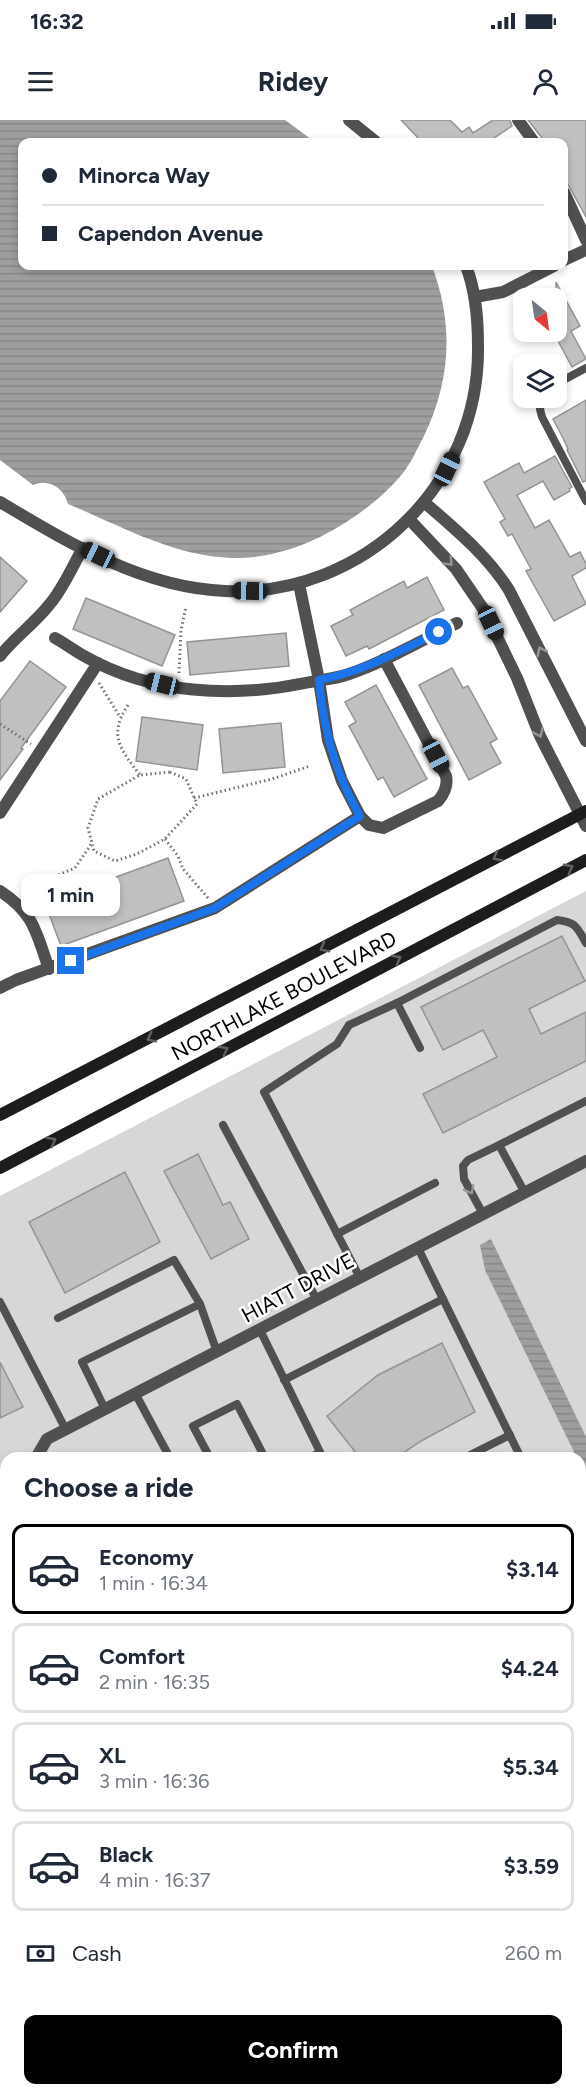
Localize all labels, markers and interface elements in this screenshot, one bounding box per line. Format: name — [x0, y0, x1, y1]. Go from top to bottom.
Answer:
text: 16:32 — [30, 8, 84, 35]
icon: menu — [24, 65, 57, 98]
text: Ridey — [258, 65, 328, 98]
icon: person — [529, 65, 562, 98]
text: Minorca Way — [78, 162, 210, 189]
text: Capendon Avenue — [78, 220, 263, 247]
north arrow — [513, 288, 567, 342]
map controls — [513, 288, 567, 408]
button: layers — [513, 354, 567, 408]
car — [431, 449, 463, 489]
car — [78, 539, 118, 571]
one-way arrow — [442, 555, 453, 565]
car — [232, 582, 268, 600]
car — [475, 603, 507, 643]
route start — [425, 618, 452, 645]
one-way arrow — [536, 646, 548, 657]
car — [142, 671, 182, 697]
one-way arrow — [532, 727, 544, 738]
car — [420, 736, 452, 776]
one-way arrow — [492, 850, 503, 862]
one-way arrow — [563, 864, 574, 875]
callout: 1 min — [22, 874, 121, 916]
text: 1 min — [47, 883, 94, 907]
street label: NORTHLAKE BOULEVARD — [167, 926, 401, 1066]
one-way arrow — [319, 940, 330, 952]
route end — [57, 947, 84, 974]
one-way arrow — [390, 955, 401, 966]
one-way arrow — [146, 1030, 157, 1042]
one-way arrow — [218, 1046, 228, 1057]
one-way arrow — [45, 1137, 56, 1148]
one-way arrow — [463, 1184, 474, 1195]
street label: HIATT DRIVE — [237, 1247, 358, 1328]
text: Choose a ride — [24, 1471, 193, 1504]
icon: car — [27, 1542, 81, 1596]
text: Economy — [99, 1544, 194, 1571]
text: $3.14 — [506, 1556, 559, 1583]
text: 1 min · 16:34 — [99, 1571, 208, 1595]
icon: car — [27, 1641, 81, 1695]
text: Comfort — [99, 1643, 185, 1670]
text: $4.24 — [501, 1655, 559, 1682]
text: 2 min · 16:35 — [99, 1670, 210, 1694]
icon: car — [27, 1740, 81, 1794]
text: XL — [99, 1742, 126, 1769]
text: $5.34 — [502, 1754, 559, 1781]
text: 3 min · 16:36 — [99, 1769, 209, 1793]
icon: car — [27, 1839, 81, 1893]
text: Black — [99, 1841, 153, 1868]
text: $3.59 — [504, 1853, 559, 1880]
text: 4 min · 16:37 — [99, 1868, 210, 1892]
icon: cash — [24, 1937, 57, 1970]
text: Cash — [72, 1940, 122, 1967]
text: 260 m — [505, 1941, 562, 1965]
button: Confirm — [24, 2015, 562, 2084]

